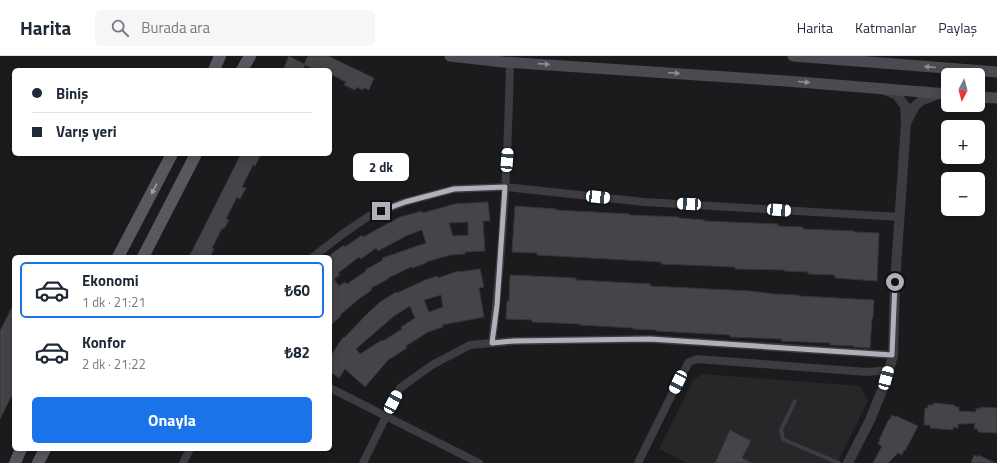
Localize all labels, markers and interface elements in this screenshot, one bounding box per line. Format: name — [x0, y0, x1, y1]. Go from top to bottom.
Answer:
search box — [95, 10, 375, 46]
text: Harita — [20, 13, 71, 42]
text: Burada ara — [141, 16, 210, 39]
icon: search — [109, 17, 131, 39]
text: Harita — [797, 17, 833, 38]
text: Katmanlar — [855, 17, 916, 38]
text: Paylaş — [938, 17, 977, 38]
one-way arrow — [538, 61, 550, 68]
one-way arrow — [924, 64, 936, 71]
north arrow — [941, 68, 985, 112]
map controls — [941, 68, 985, 216]
one-way arrow — [668, 70, 680, 77]
one-way arrow — [798, 79, 810, 86]
text: Biniş — [56, 82, 88, 105]
text: Varış yeri — [56, 120, 117, 143]
button: + — [941, 120, 985, 164]
car — [500, 148, 514, 172]
callout: 2 dk — [353, 153, 409, 181]
text: 2 dk — [369, 157, 393, 177]
button: − — [941, 172, 985, 216]
one-way arrow — [150, 183, 157, 194]
car — [585, 190, 611, 204]
car — [677, 197, 701, 211]
route end — [372, 202, 390, 220]
car — [767, 203, 791, 217]
text: Ekonomi — [82, 269, 139, 292]
icon: car — [34, 272, 70, 308]
route start — [886, 273, 904, 291]
text: ₺60 — [285, 279, 310, 302]
text: 1 dk · 21:21 — [82, 292, 146, 312]
text: Konfor — [82, 331, 126, 354]
icon: car — [34, 334, 70, 370]
text: ₺82 — [285, 341, 310, 364]
text: 2 dk · 21:22 — [82, 354, 146, 374]
car — [877, 365, 895, 391]
car — [667, 369, 689, 395]
car — [382, 389, 404, 415]
button: Onayla — [32, 397, 312, 443]

